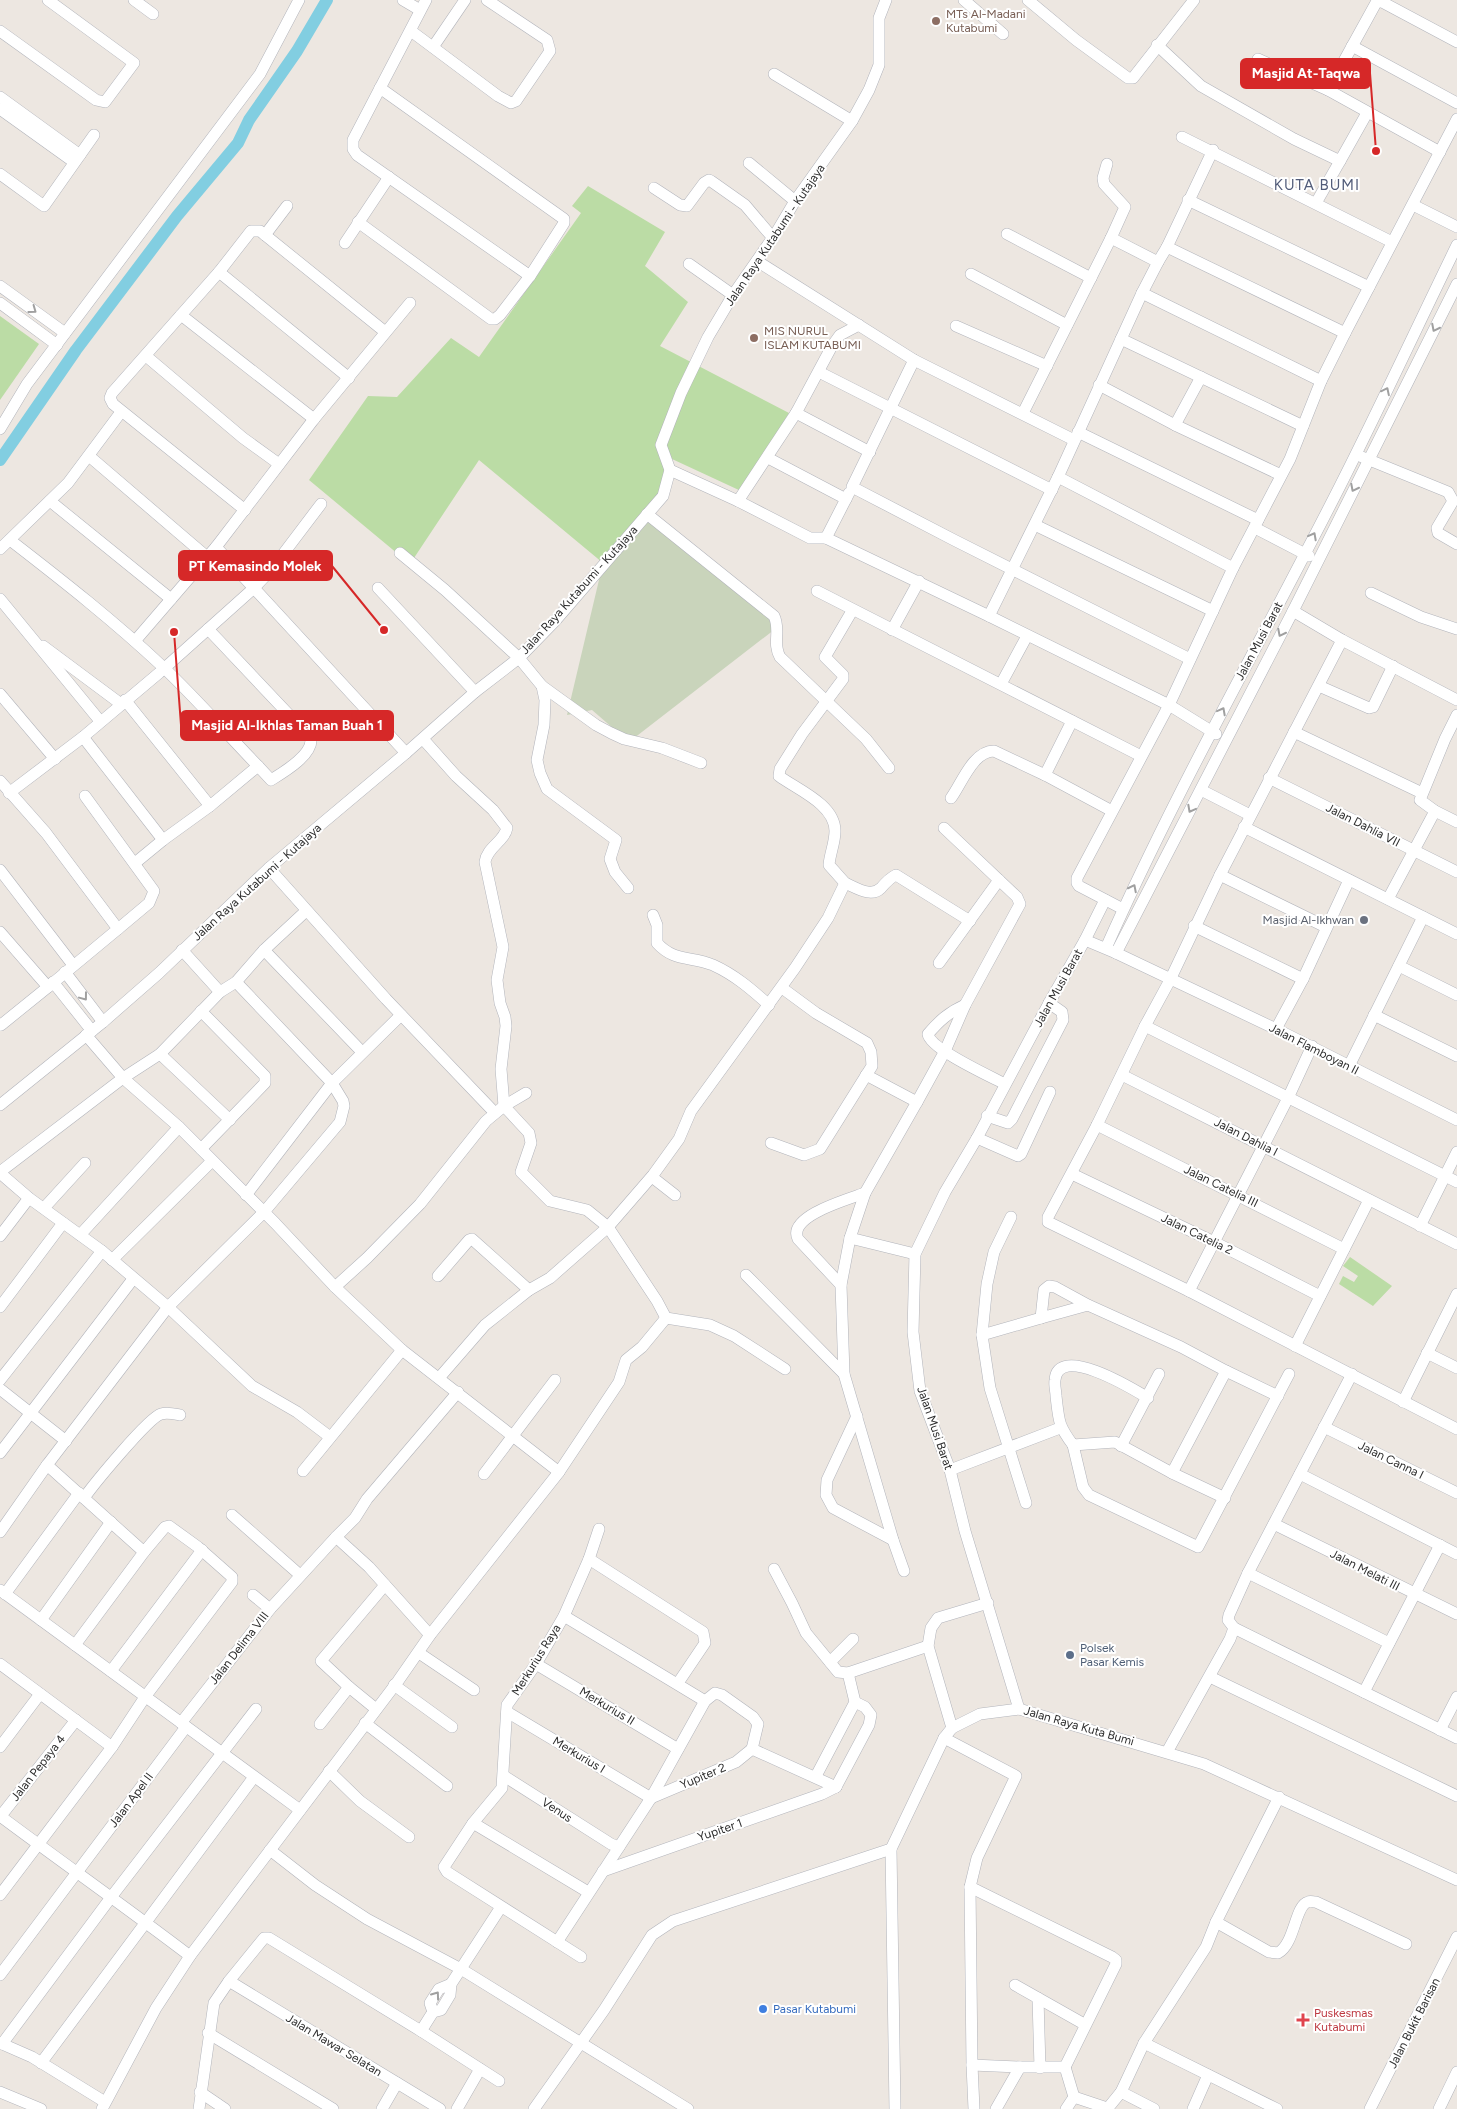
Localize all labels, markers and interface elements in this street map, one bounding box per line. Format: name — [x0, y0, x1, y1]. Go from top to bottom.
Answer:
place label: MTs Al-Madani Kutabumi — [946, 7, 1025, 35]
marker: MTs Al-Madani Kutabumi — [930, 15, 942, 27]
callout: Masjid At-Taqwa — [1241, 59, 1370, 88]
text: Masjid At-Taqwa — [1252, 65, 1360, 82]
street label: Jalan Raya Kutabumi - Kutajaya — [722, 161, 828, 309]
district label: KUTA BUMI — [1274, 176, 1360, 194]
one-way arrow — [27, 304, 37, 313]
one-way arrow — [1431, 322, 1441, 331]
place label: MIS NURUL ISLAM KUTABUMI — [764, 324, 861, 352]
marker: MIS NURUL ISLAM KUTABUMI — [748, 332, 760, 344]
one-way arrow — [1380, 387, 1390, 396]
one-way arrow — [1350, 483, 1360, 492]
street label: Jalan Raya Kutabumi - Kutajaya — [518, 523, 640, 657]
one-way arrow — [1307, 533, 1317, 542]
callout: PT Kemasindo Molek — [179, 551, 332, 580]
text: PT Kemasindo Molek — [188, 558, 322, 575]
street label: Jalan Musi Barat — [1232, 599, 1286, 683]
one-way arrow — [1277, 628, 1287, 637]
one-way arrow — [1216, 708, 1226, 717]
callout: Masjid Al-Ikhlas Taman Buah 1 — [181, 711, 393, 740]
text: Masjid Al-Ikhlas Taman Buah 1 — [191, 717, 383, 734]
street label: Jalan Dahlia VII — [1324, 800, 1402, 850]
one-way arrow — [1187, 804, 1197, 813]
street label: Jalan Raya Kutabumi - Kutajaya — [190, 821, 324, 943]
one-way arrow — [1127, 884, 1138, 893]
place label: Masjid Al-Ikhwan — [1263, 913, 1354, 927]
marker: Masjid Al-Ikhwan — [1358, 914, 1370, 926]
street label: Jalan Musi Barat — [1031, 946, 1085, 1029]
one-way arrow — [78, 991, 86, 1000]
street label: Jalan Flamboyan II — [1267, 1020, 1361, 1078]
street label: Jalan Dahlia I — [1212, 1115, 1280, 1159]
street label: Jalan Catelia III — [1182, 1162, 1260, 1210]
street label: Jalan Catelia 2 — [1159, 1211, 1235, 1257]
street label: Jalan Musi Barat — [914, 1385, 956, 1472]
street label: Jalan Canna I — [1356, 1438, 1426, 1482]
street label: Jalan Melati III — [1328, 1546, 1402, 1594]
street label: Jalan Delima VIII — [206, 1609, 272, 1687]
street label: Merkurius Raya — [509, 1622, 563, 1698]
place label: Polsek Pasar Kemis — [1080, 1641, 1144, 1669]
marker: Polsek Pasar Kemis — [1064, 1649, 1076, 1661]
street label: Merkurius II — [577, 1684, 637, 1728]
street label: Jalan Raya Kuta Bumi — [1022, 1704, 1136, 1748]
street label: Jalan Pepaya 4 — [8, 1732, 68, 1804]
street label: Merkurius I — [550, 1734, 608, 1776]
street label: Yupiter 2 — [678, 1760, 728, 1792]
street label: Jalan Apel II — [106, 1770, 156, 1830]
street label: Venus — [539, 1795, 575, 1825]
street label: Yupiter 1 — [696, 1816, 744, 1844]
street label: Jalan Bukit Barisan — [1385, 1975, 1443, 2071]
one-way arrow — [430, 1991, 439, 2001]
place label: Pasar Kutabumi — [773, 2002, 856, 2016]
marker: Pasar Kutabumi — [757, 2003, 769, 2015]
place label: Puskesmas Kutabumi — [1314, 2006, 1373, 2034]
street label: Jalan Mawar Selatan — [284, 2011, 385, 2079]
marker: Puskesmas Kutabumi — [1296, 2013, 1310, 2027]

